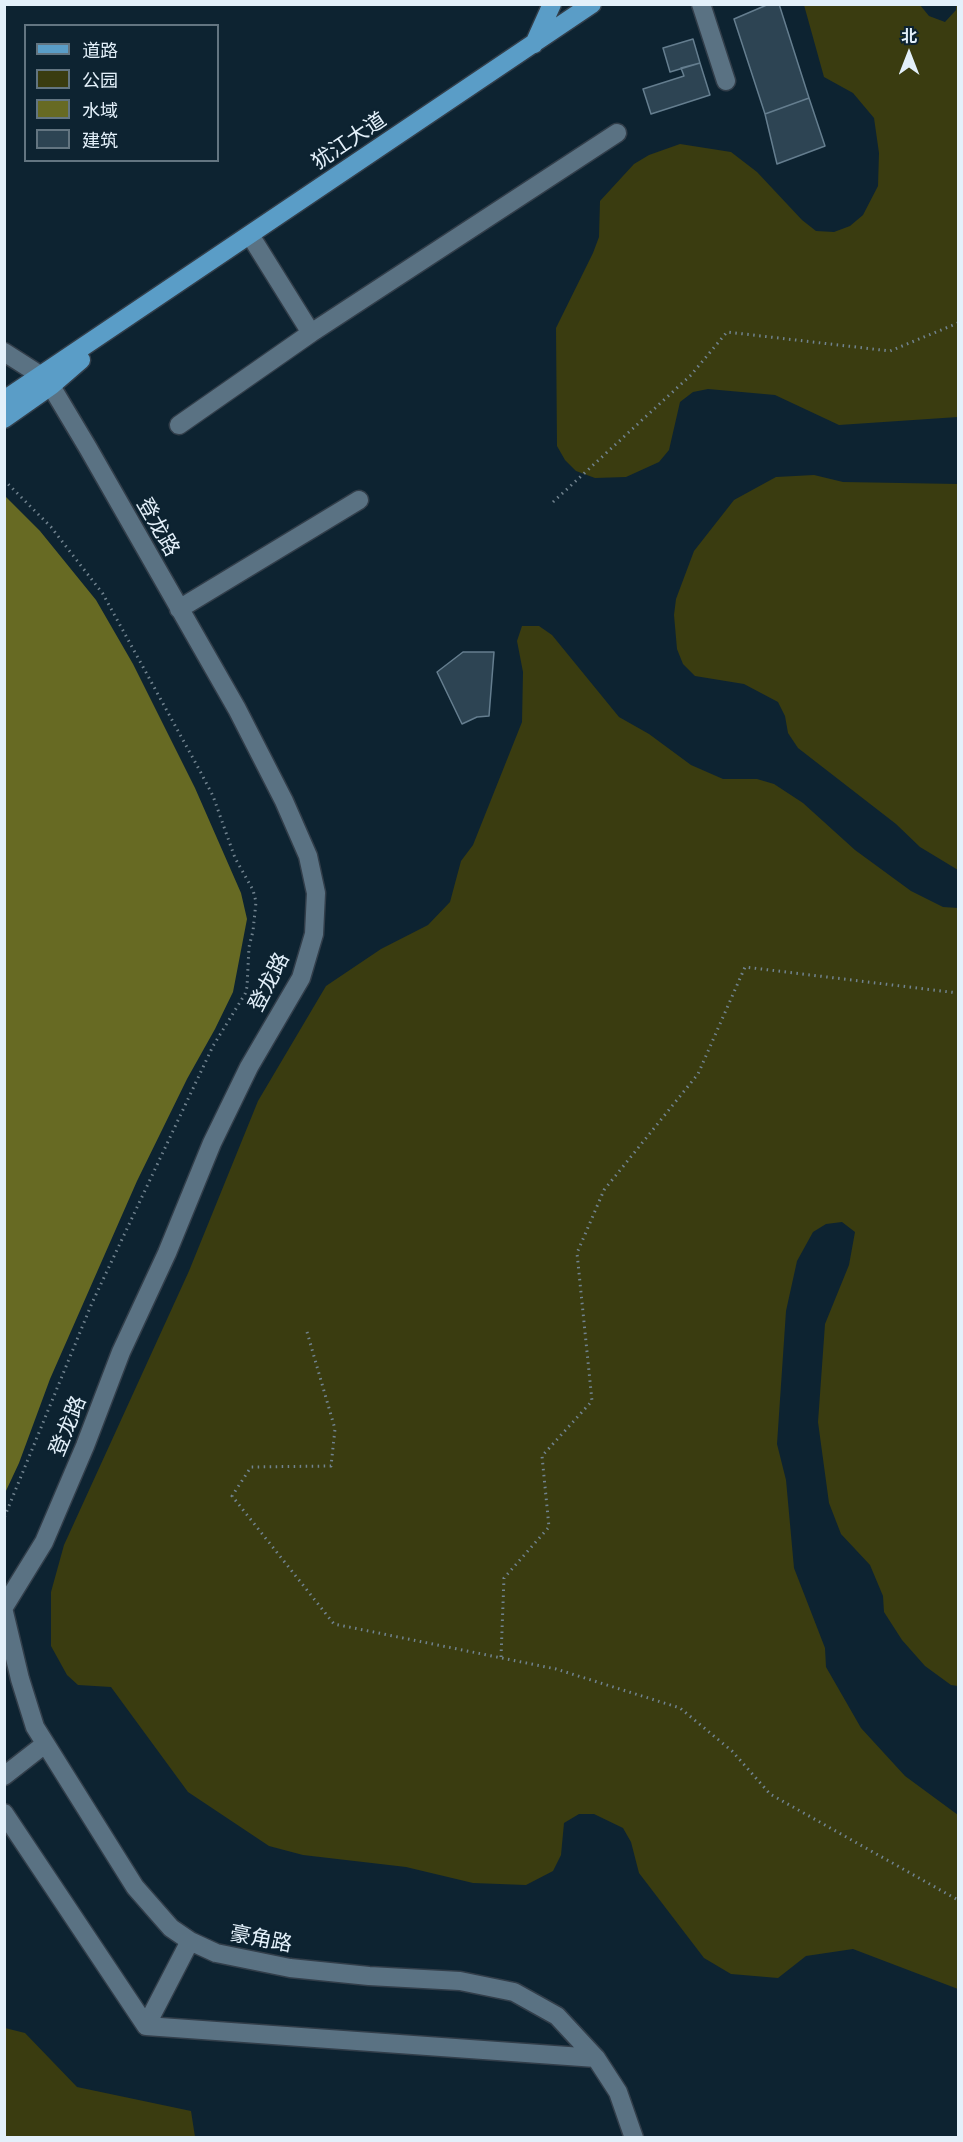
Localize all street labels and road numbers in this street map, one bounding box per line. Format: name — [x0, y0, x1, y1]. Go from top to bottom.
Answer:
street label: 犹江大道 — [307, 107, 391, 175]
street label: 登龙路 — [131, 493, 185, 561]
street label: 登龙路 — [243, 948, 295, 1016]
street label: 登龙路 — [45, 1392, 91, 1460]
street label: 豪角路 — [228, 1921, 294, 1957]

